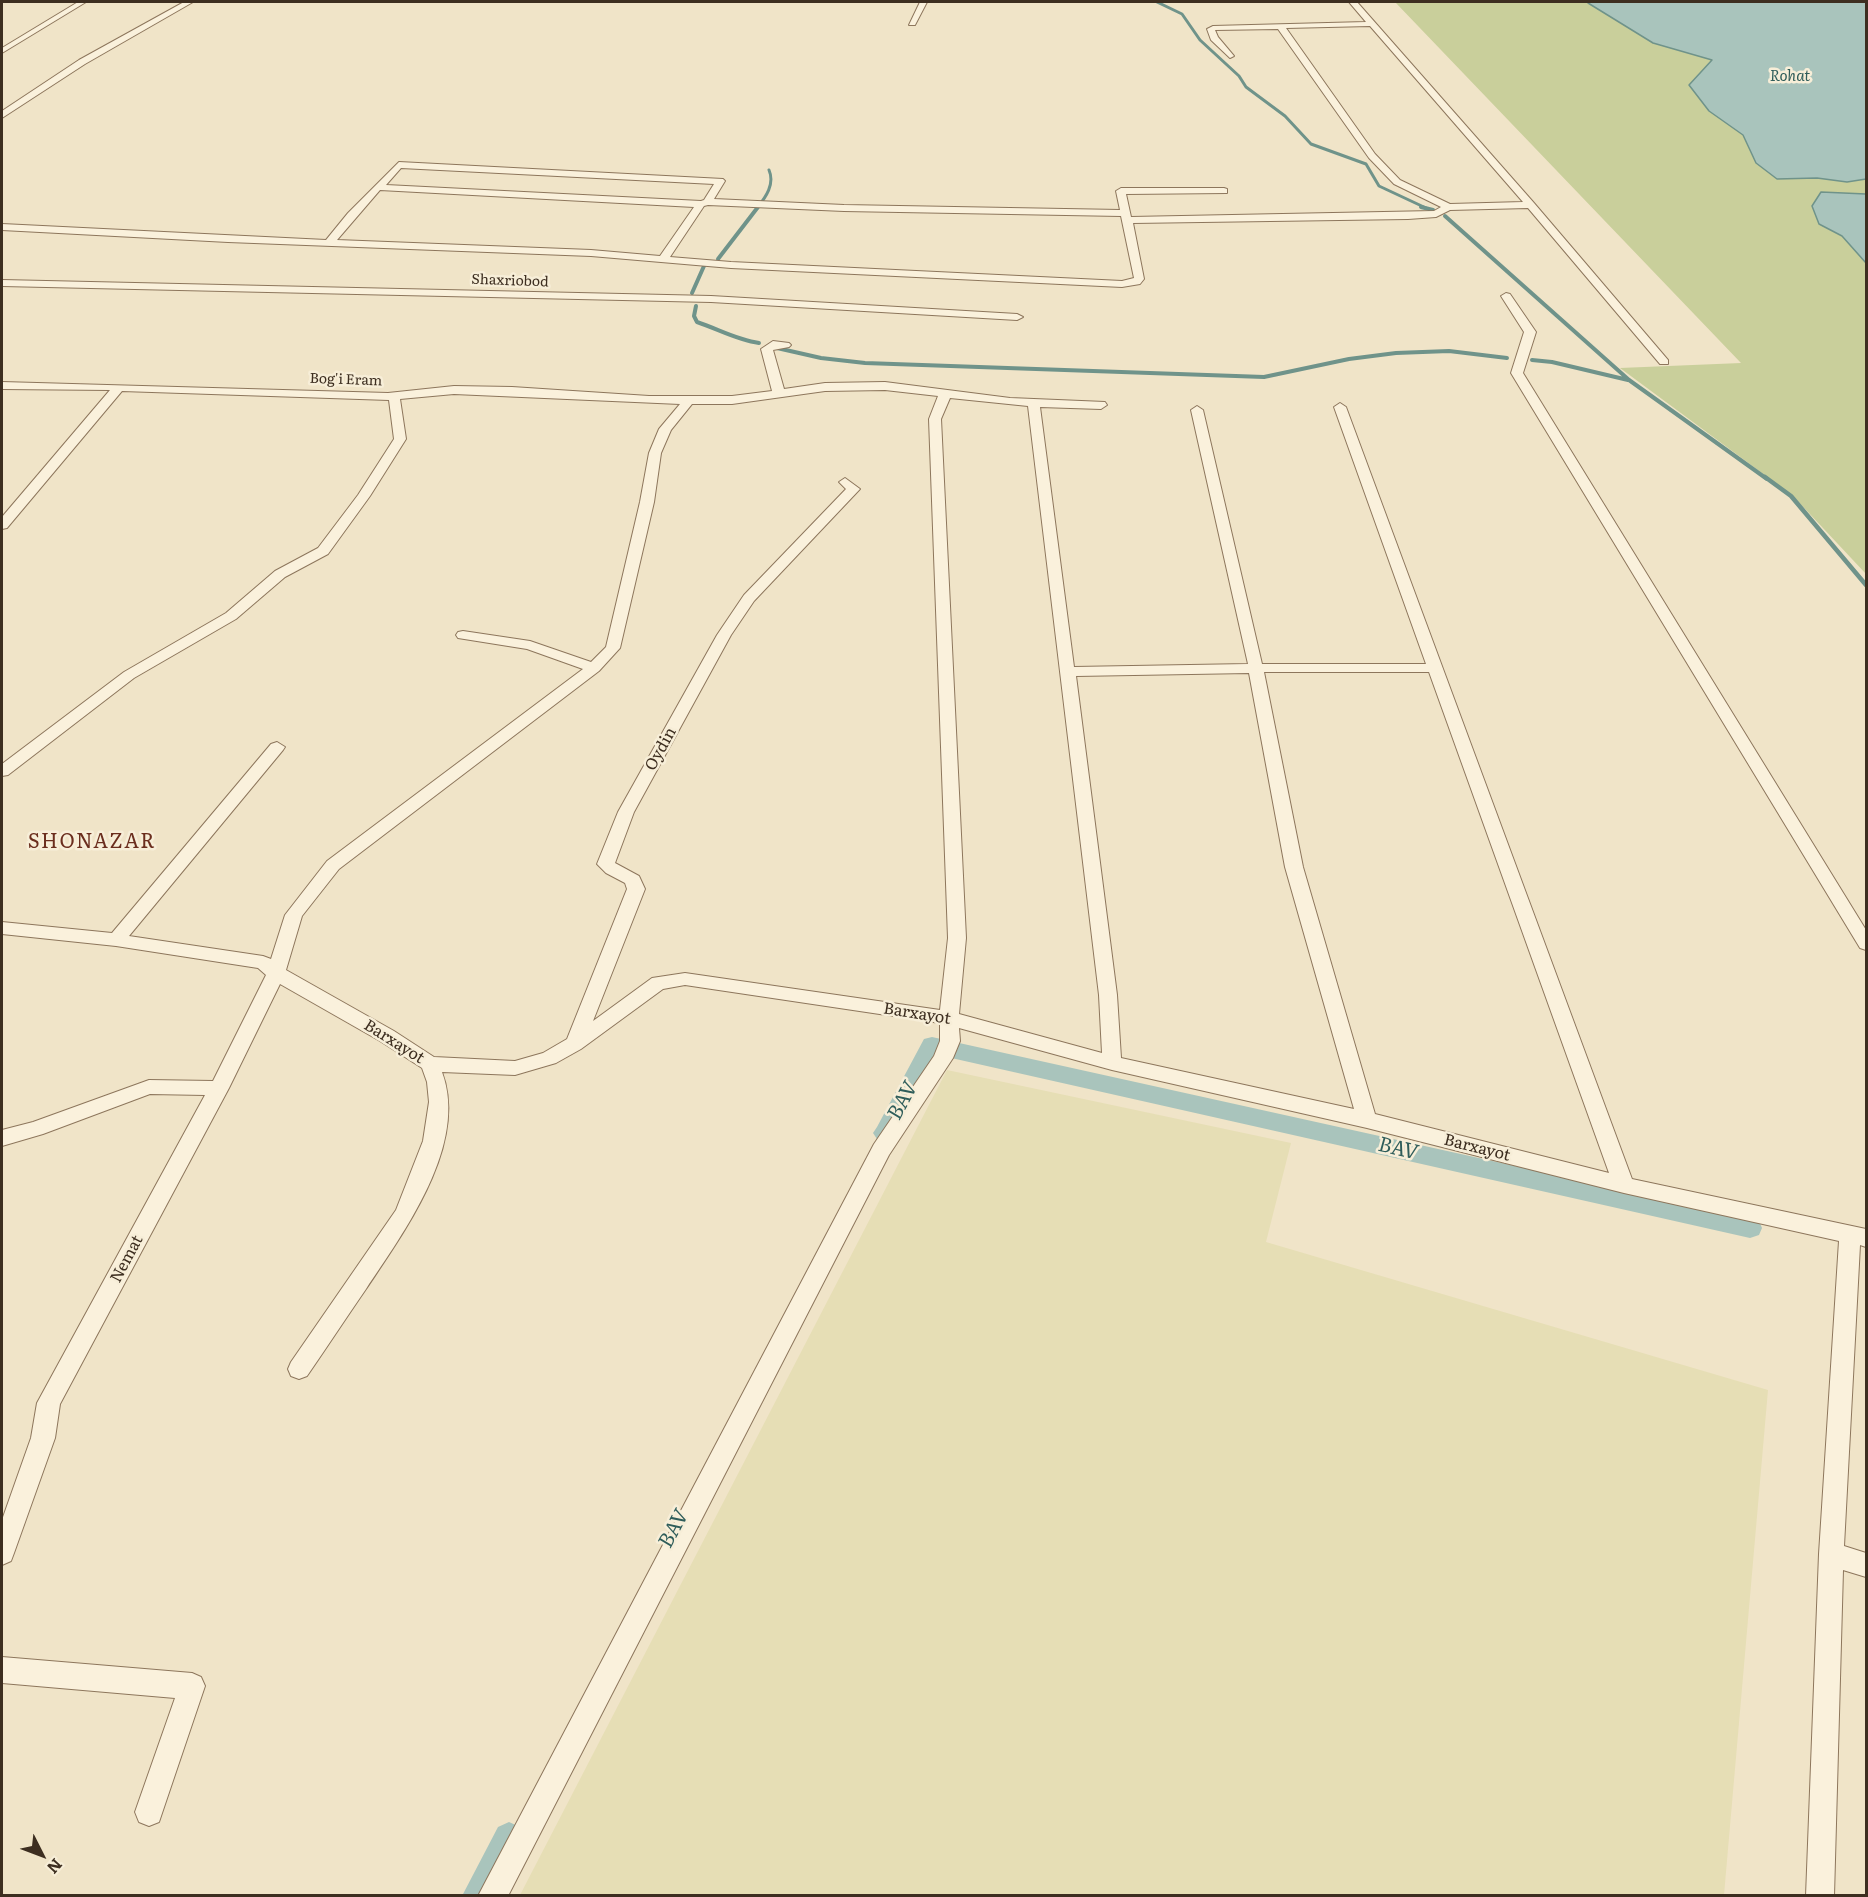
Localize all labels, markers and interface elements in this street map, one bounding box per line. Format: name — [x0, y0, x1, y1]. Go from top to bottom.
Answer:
water label: Rohat — [1770, 68, 1810, 86]
street label: Shaxriobod — [471, 271, 549, 291]
street label: Bog'i Eram — [309, 370, 383, 390]
street label: Oydin — [641, 724, 681, 774]
district label: SHONAZAR — [28, 830, 156, 854]
street label: Barxayot — [882, 999, 952, 1029]
street label: Barxayot — [360, 1016, 428, 1068]
water label: BAV — [882, 1077, 924, 1125]
street label: Barxayot — [1442, 1130, 1512, 1166]
water label: BAV — [1376, 1132, 1420, 1166]
street label: Nemat — [107, 1232, 147, 1286]
water label: BAV — [653, 1505, 695, 1553]
north arrow — [12, 1825, 72, 1885]
text: N — [42, 1854, 69, 1880]

